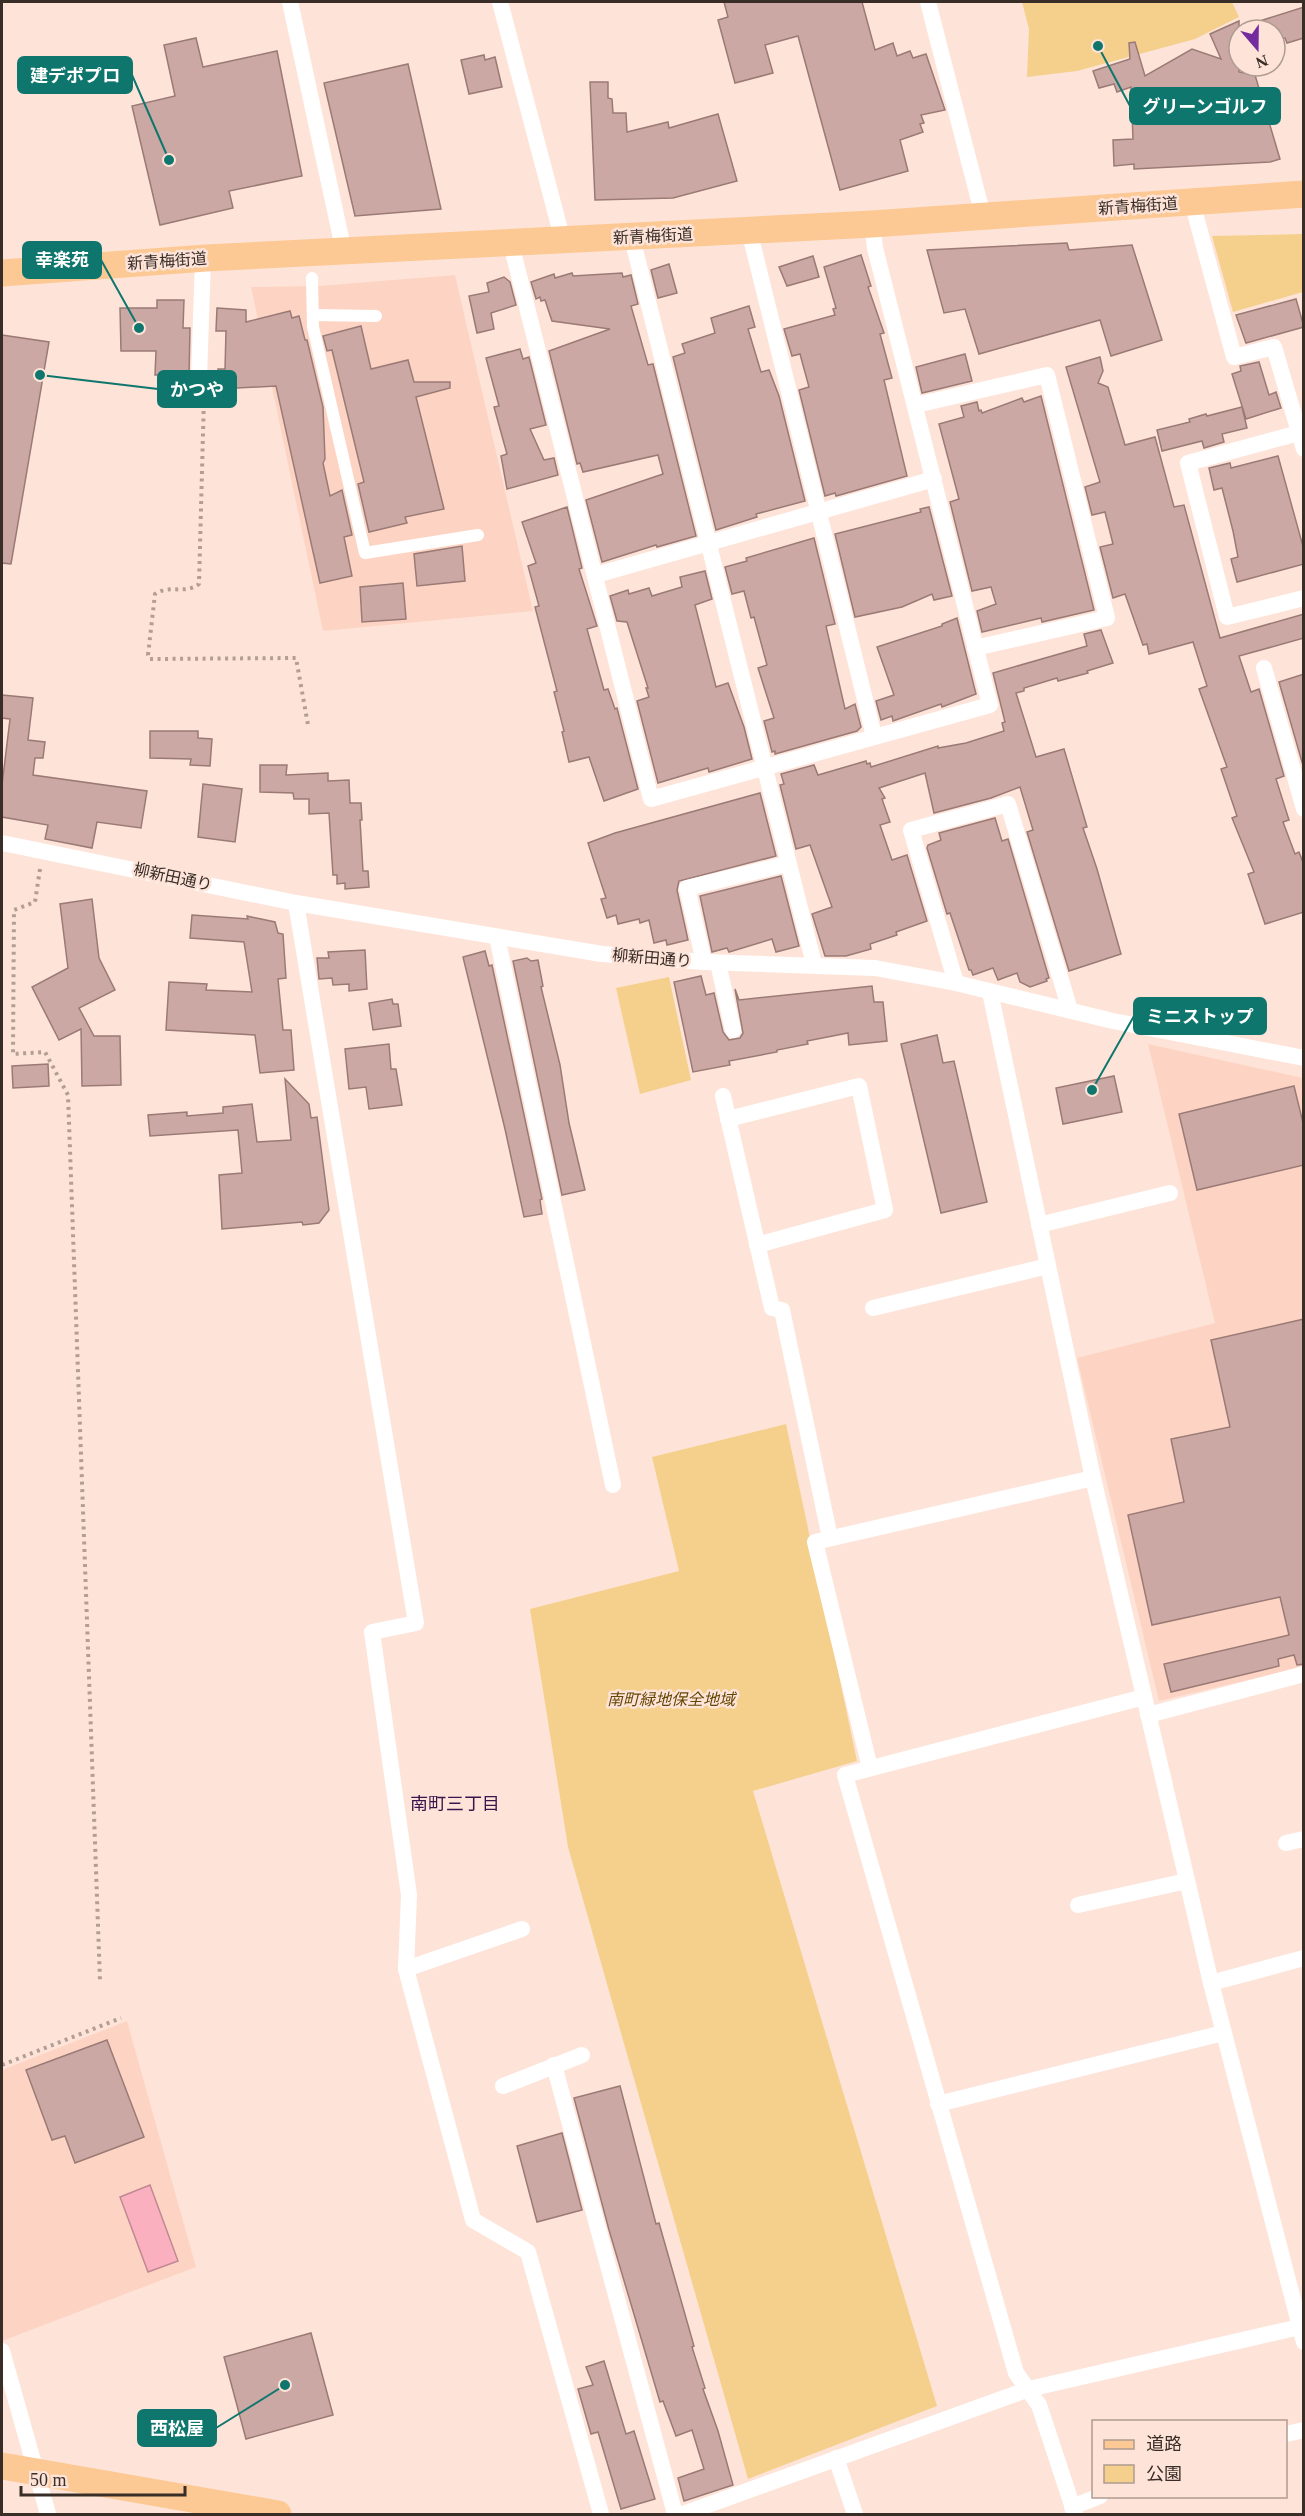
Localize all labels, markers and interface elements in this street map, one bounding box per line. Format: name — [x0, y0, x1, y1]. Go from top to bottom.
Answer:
north arrow — [1227, 18, 1287, 78]
text: N — [1253, 52, 1270, 72]
callout: 建デポプロ — [18, 57, 132, 93]
text: 建デポプロ — [30, 66, 120, 86]
callout: グリーンゴルフ — [1130, 88, 1280, 124]
text: グリーンゴルフ — [1142, 97, 1268, 117]
street label: 新青梅街道 — [1097, 195, 1179, 217]
street label: 新青梅街道 — [613, 225, 693, 247]
callout: 幸楽苑 — [23, 242, 101, 278]
text: 幸楽苑 — [35, 250, 89, 270]
street label: 新青梅街道 — [126, 250, 208, 272]
callout: かつや — [158, 371, 236, 407]
text: かつや — [170, 380, 224, 400]
street label: 柳新田通り — [132, 860, 214, 894]
street label: 柳新田通り — [611, 946, 693, 970]
callout: ミニストップ — [1134, 998, 1266, 1034]
text: ミニストップ — [1146, 1007, 1254, 1027]
park label: 南町緑地保全地域 — [607, 1691, 737, 1708]
district label: 南町三丁目 — [410, 1794, 500, 1814]
callout: 西松屋 — [138, 2410, 216, 2446]
text: 西松屋 — [150, 2419, 204, 2439]
legend — [1092, 2420, 1287, 2498]
text: 道路 — [1146, 2434, 1182, 2454]
scale bar — [21, 2459, 184, 2497]
text: 公園 — [1146, 2464, 1182, 2484]
text: 50 m — [30, 2470, 67, 2490]

